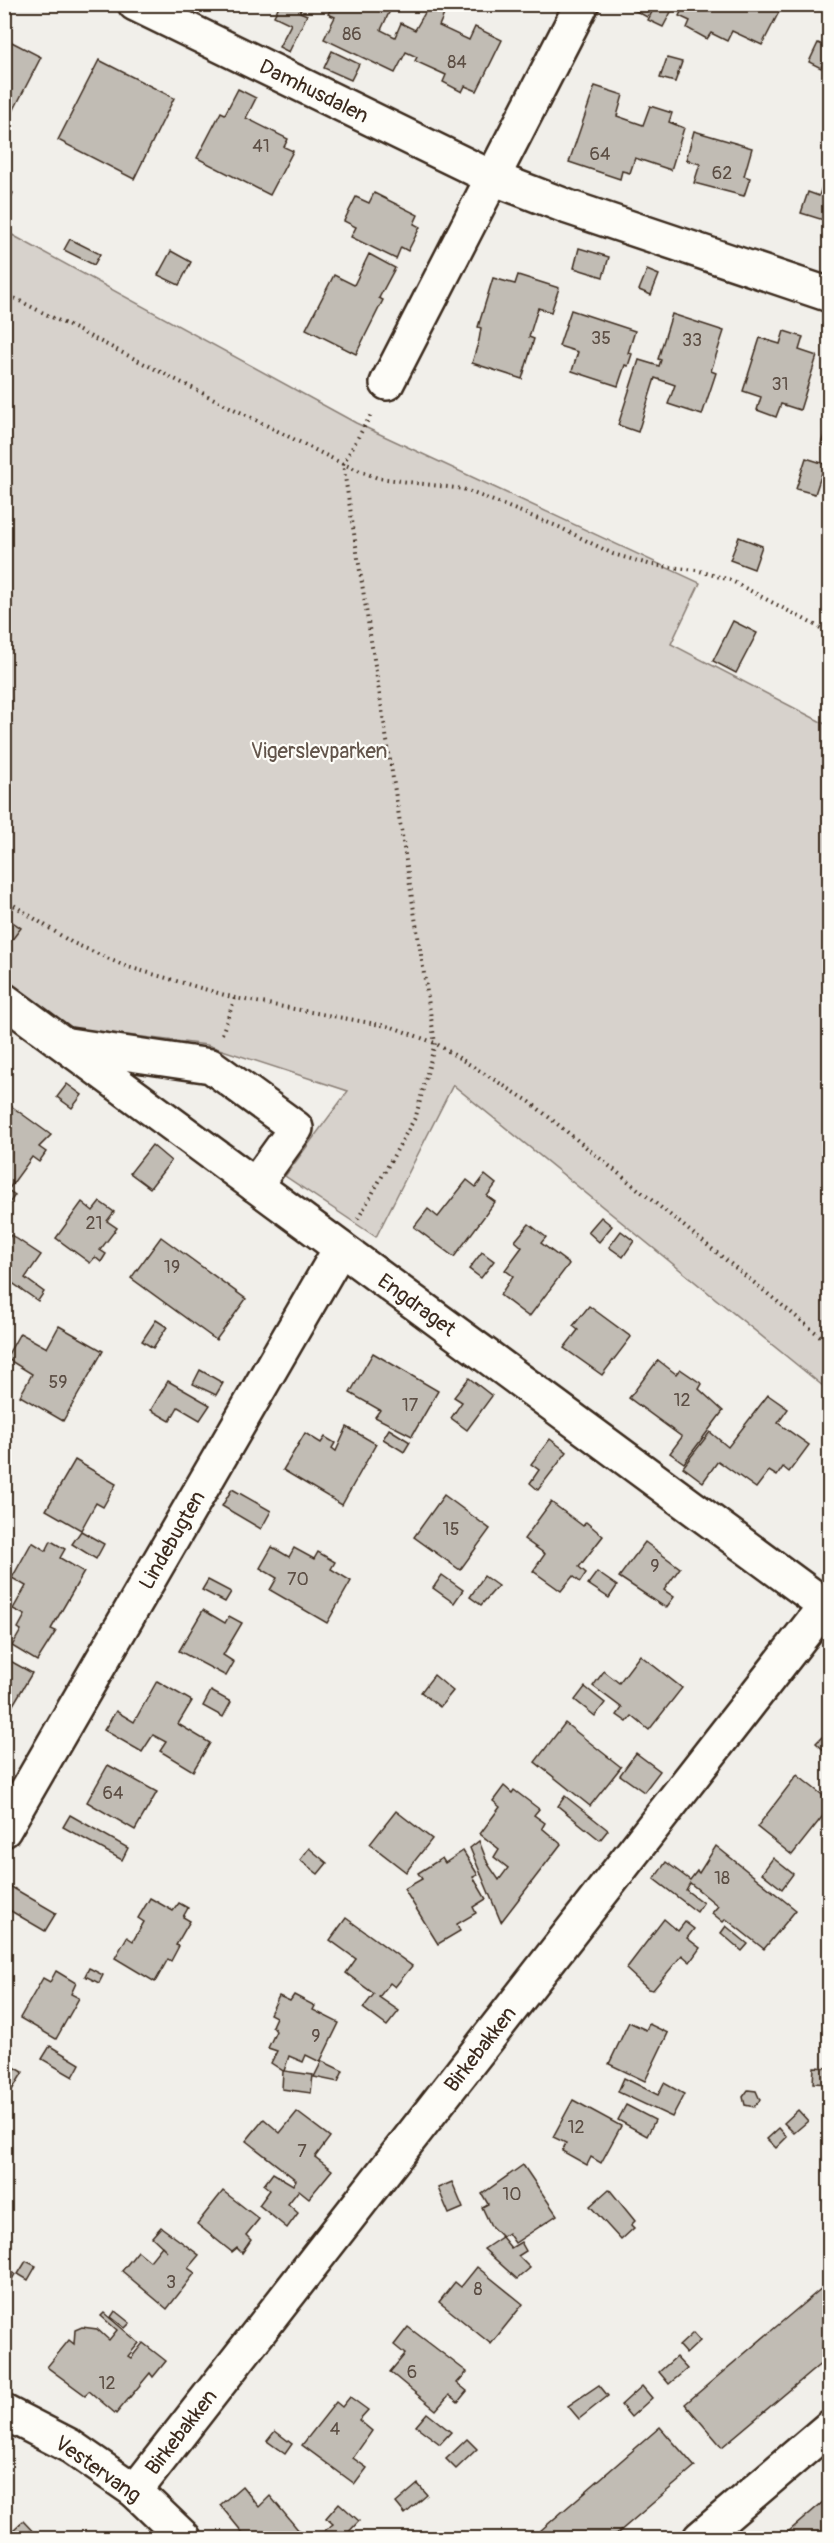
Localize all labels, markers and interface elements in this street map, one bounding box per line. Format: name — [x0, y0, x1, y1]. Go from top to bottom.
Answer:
house number: 86 — [342, 23, 362, 46]
house number: 84 — [447, 51, 467, 74]
street label: Damhusdalen — [255, 53, 373, 130]
house number: 41 — [252, 135, 270, 158]
house number: 64 — [590, 143, 611, 166]
house number: 62 — [712, 162, 732, 185]
house number: 35 — [591, 327, 611, 350]
house number: 33 — [682, 329, 702, 352]
house number: 31 — [771, 373, 789, 396]
park label: Vigerslevparken — [251, 738, 387, 765]
house number: 21 — [85, 1212, 103, 1235]
house number: 19 — [164, 1256, 180, 1279]
street label: Engdraget — [372, 1268, 462, 1343]
house number: 59 — [48, 1371, 68, 1394]
house number: 12 — [673, 1389, 691, 1412]
house number: 17 — [402, 1394, 419, 1417]
street label: Lindebugten — [133, 1486, 212, 1595]
house number: 15 — [443, 1518, 459, 1541]
house number: 9 — [650, 1555, 660, 1578]
house number: 70 — [287, 1568, 309, 1591]
house number: 64 — [103, 1782, 124, 1805]
house number: 18 — [714, 1867, 730, 1890]
street label: Birkebakken — [438, 2001, 522, 2098]
house number: 9 — [311, 2025, 321, 2048]
house number: 12 — [567, 2116, 585, 2139]
house number: 7 — [297, 2140, 307, 2163]
house number: 10 — [502, 2183, 522, 2206]
house number: 3 — [166, 2271, 176, 2294]
house number: 8 — [473, 2278, 483, 2301]
house number: 6 — [407, 2361, 417, 2384]
house number: 12 — [98, 2372, 116, 2395]
street label: Birkebakken — [139, 2384, 223, 2481]
house number: 4 — [330, 2418, 341, 2441]
street label: Vestervang — [49, 2430, 146, 2509]

